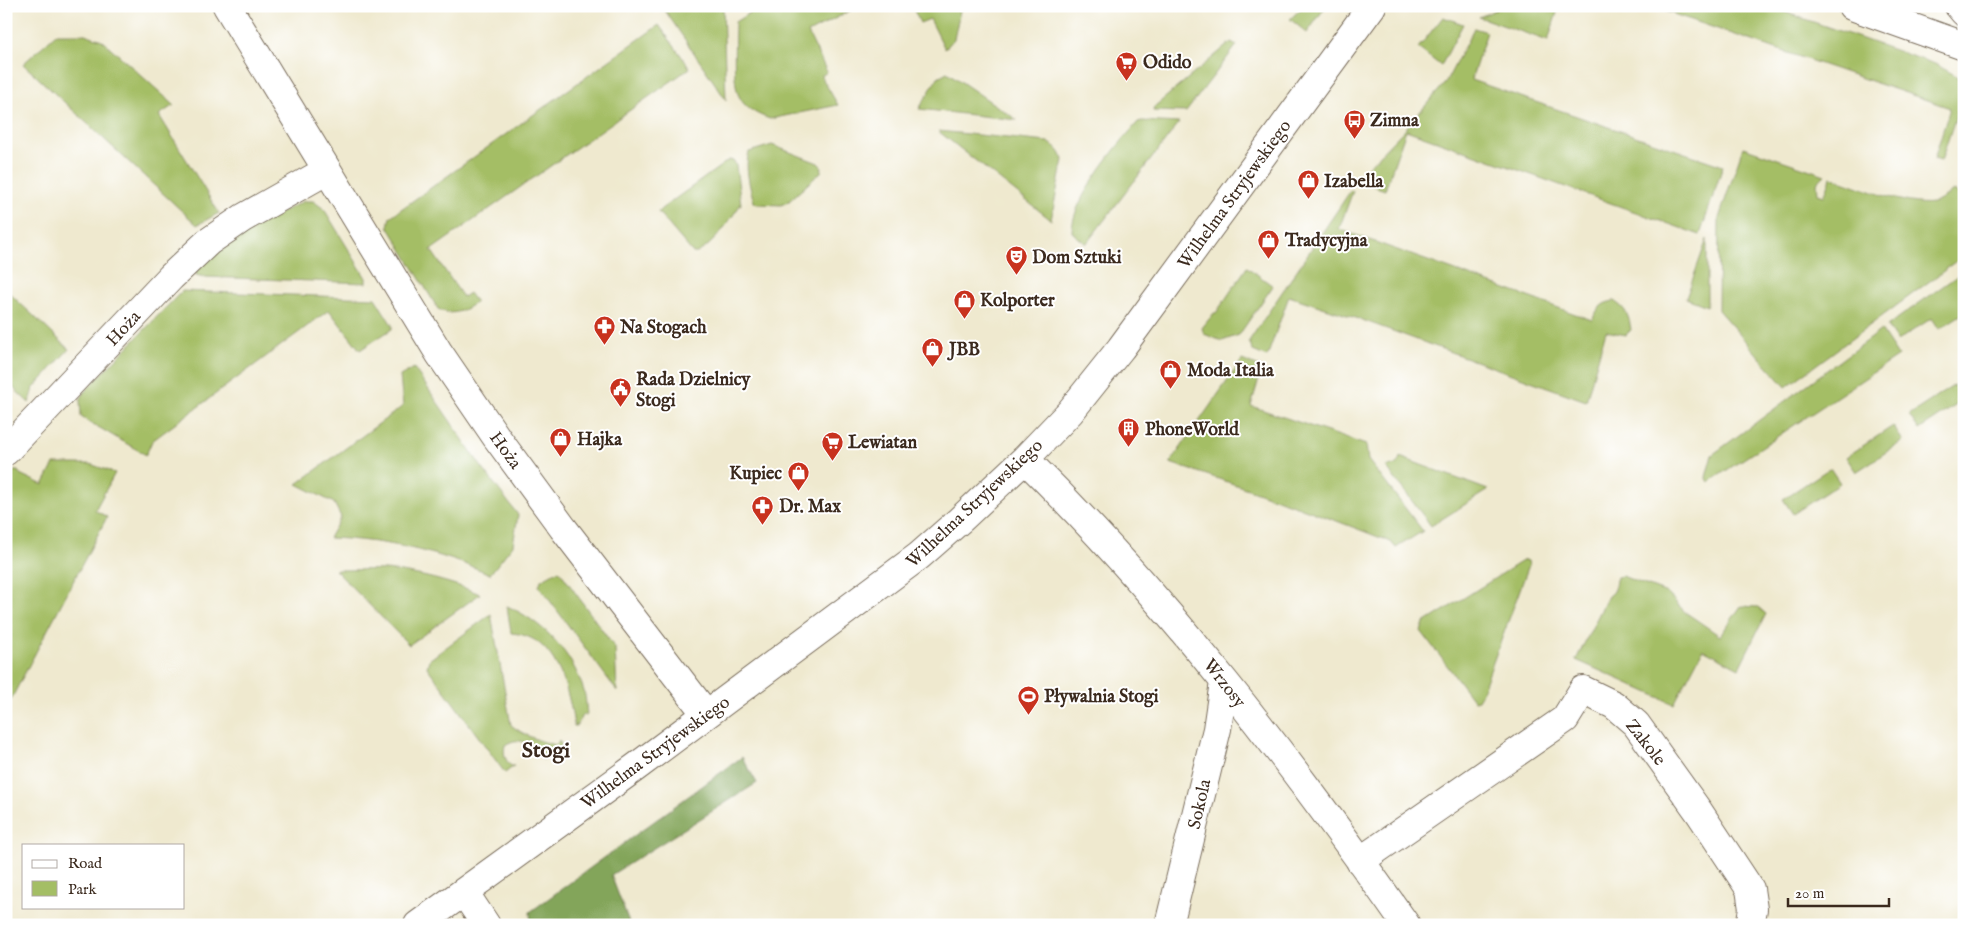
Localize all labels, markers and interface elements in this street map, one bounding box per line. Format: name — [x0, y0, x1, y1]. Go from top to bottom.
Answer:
supermarket icon: Odido — [1115, 50, 1139, 81]
place label: Odido — [1143, 52, 1192, 75]
bus stop icon: Zimna — [1342, 108, 1366, 139]
place label: Zimna — [1370, 110, 1420, 133]
street label: Wilhelma Stryjewskiego — [1173, 116, 1297, 274]
shop icon: Izabella — [1296, 169, 1320, 200]
place label: Izabella — [1324, 171, 1385, 194]
shop icon: Tradycyjna — [1257, 228, 1281, 259]
place label: Tradycyjna — [1284, 230, 1369, 253]
theatre icon: Dom Sztuki — [1004, 245, 1028, 276]
place label: Dom Sztuki — [1032, 247, 1122, 270]
shop icon: Kolporter — [952, 288, 976, 319]
place label: Kolporter — [980, 290, 1055, 313]
street label: Hoża — [102, 306, 147, 352]
pharmacy icon: Na Stogach — [592, 315, 616, 346]
place label: Na Stogach — [619, 317, 707, 340]
shop icon: JBB — [921, 337, 945, 368]
place label: JBB — [947, 339, 980, 362]
shop icon: Moda Italia — [1159, 358, 1183, 389]
place label: Moda Italia — [1187, 360, 1275, 383]
place label: Rada Dzielnicy Stogi — [636, 369, 751, 413]
public building icon: Rada Dzielnicy Stogi — [608, 377, 632, 408]
building icon: PhoneWorld — [1117, 417, 1141, 448]
place label: PhoneWorld — [1145, 419, 1239, 442]
shop icon: Hajka — [549, 427, 573, 458]
street label: Hoża — [483, 428, 526, 474]
place label: Hajka — [577, 429, 623, 452]
supermarket icon: Lewiatan — [820, 430, 844, 461]
place label: Lewiatan — [848, 432, 918, 455]
street label: Wilhelma Stryjewskiego — [902, 435, 1048, 573]
shop icon: Kupiec — [786, 461, 810, 492]
place label: Kupiec — [729, 463, 782, 486]
pharmacy icon: Dr. Max — [751, 494, 775, 525]
place label: Dr. Max — [779, 496, 841, 519]
street label: Wrzosy — [1198, 655, 1250, 713]
sports icon: Pływalnia Stogi — [1016, 684, 1040, 715]
place label: Pływalnia Stogi — [1044, 686, 1159, 709]
street label: Wilhelma Stryjewskiego — [577, 691, 735, 815]
street label: Zakole — [1620, 715, 1670, 771]
district label: Stogi — [522, 737, 570, 765]
street label: Sokola — [1184, 777, 1217, 832]
legend — [22, 844, 185, 908]
text: Road — [68, 854, 103, 873]
scale bar — [1788, 876, 1889, 908]
text: Park — [68, 880, 98, 899]
text: 20 m — [1795, 884, 1825, 903]

